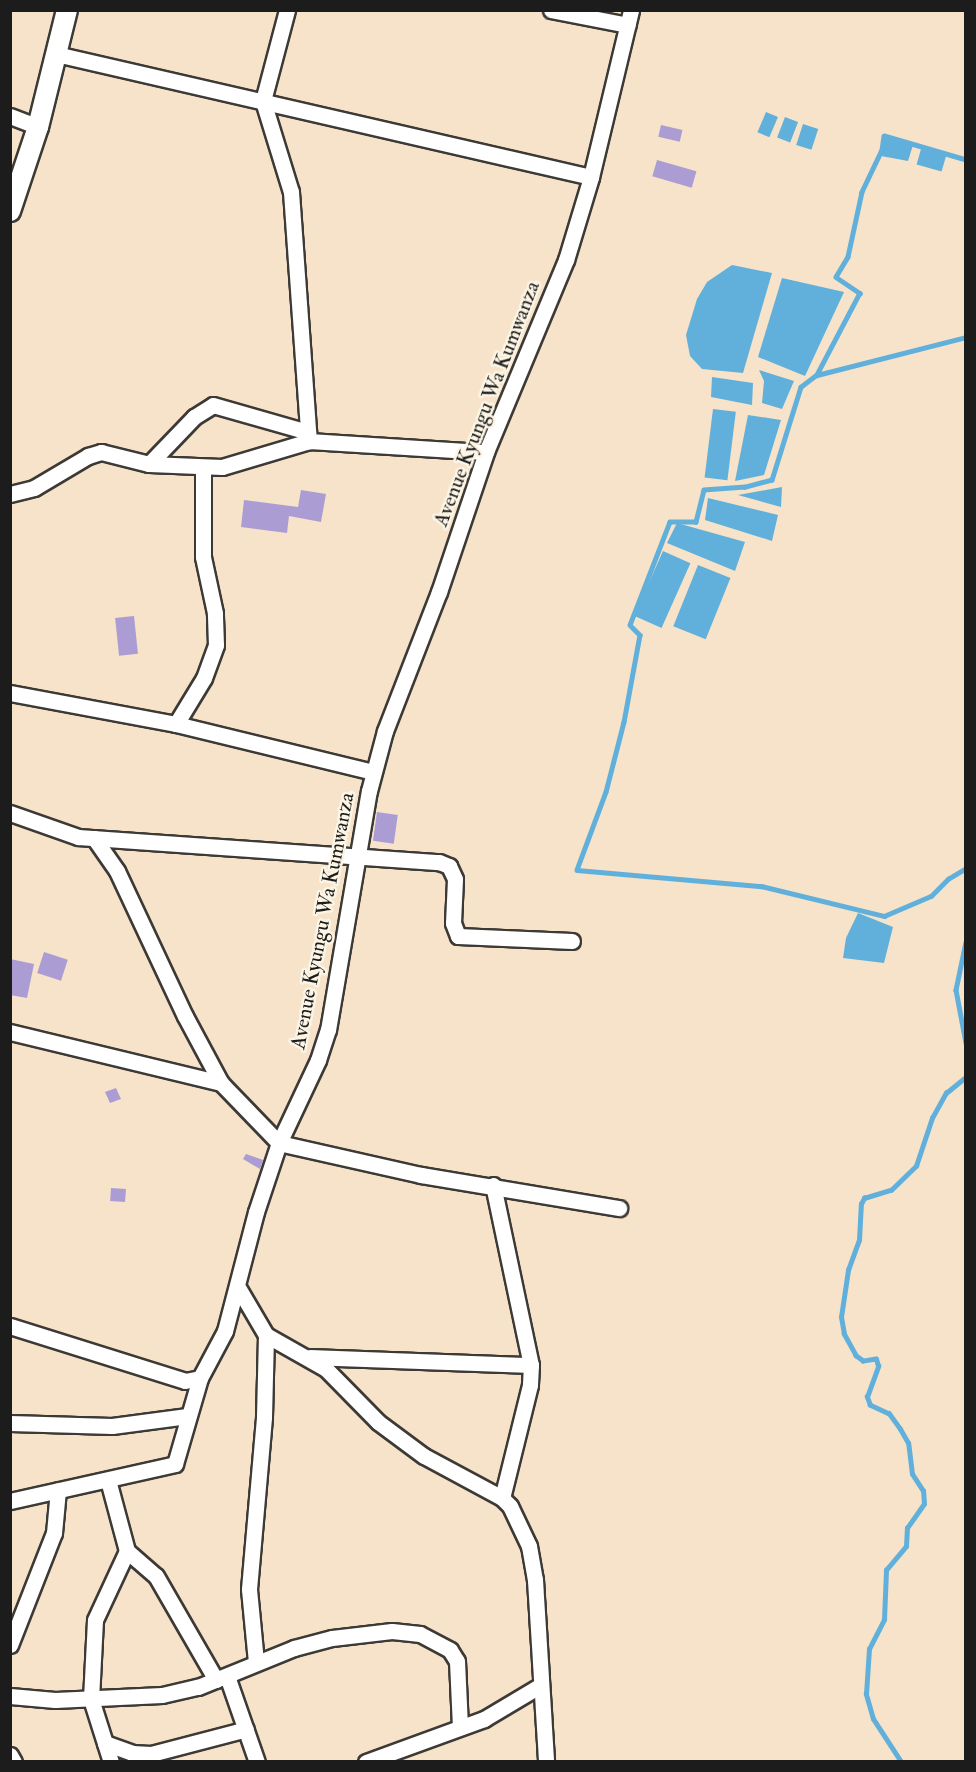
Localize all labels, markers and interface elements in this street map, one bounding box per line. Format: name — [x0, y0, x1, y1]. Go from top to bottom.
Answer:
street label: Avenue Kyungu Wa Kumwanza — [429, 278, 545, 530]
street label: Avenue Kyungu Wa Kumwanza — [286, 791, 360, 1051]

